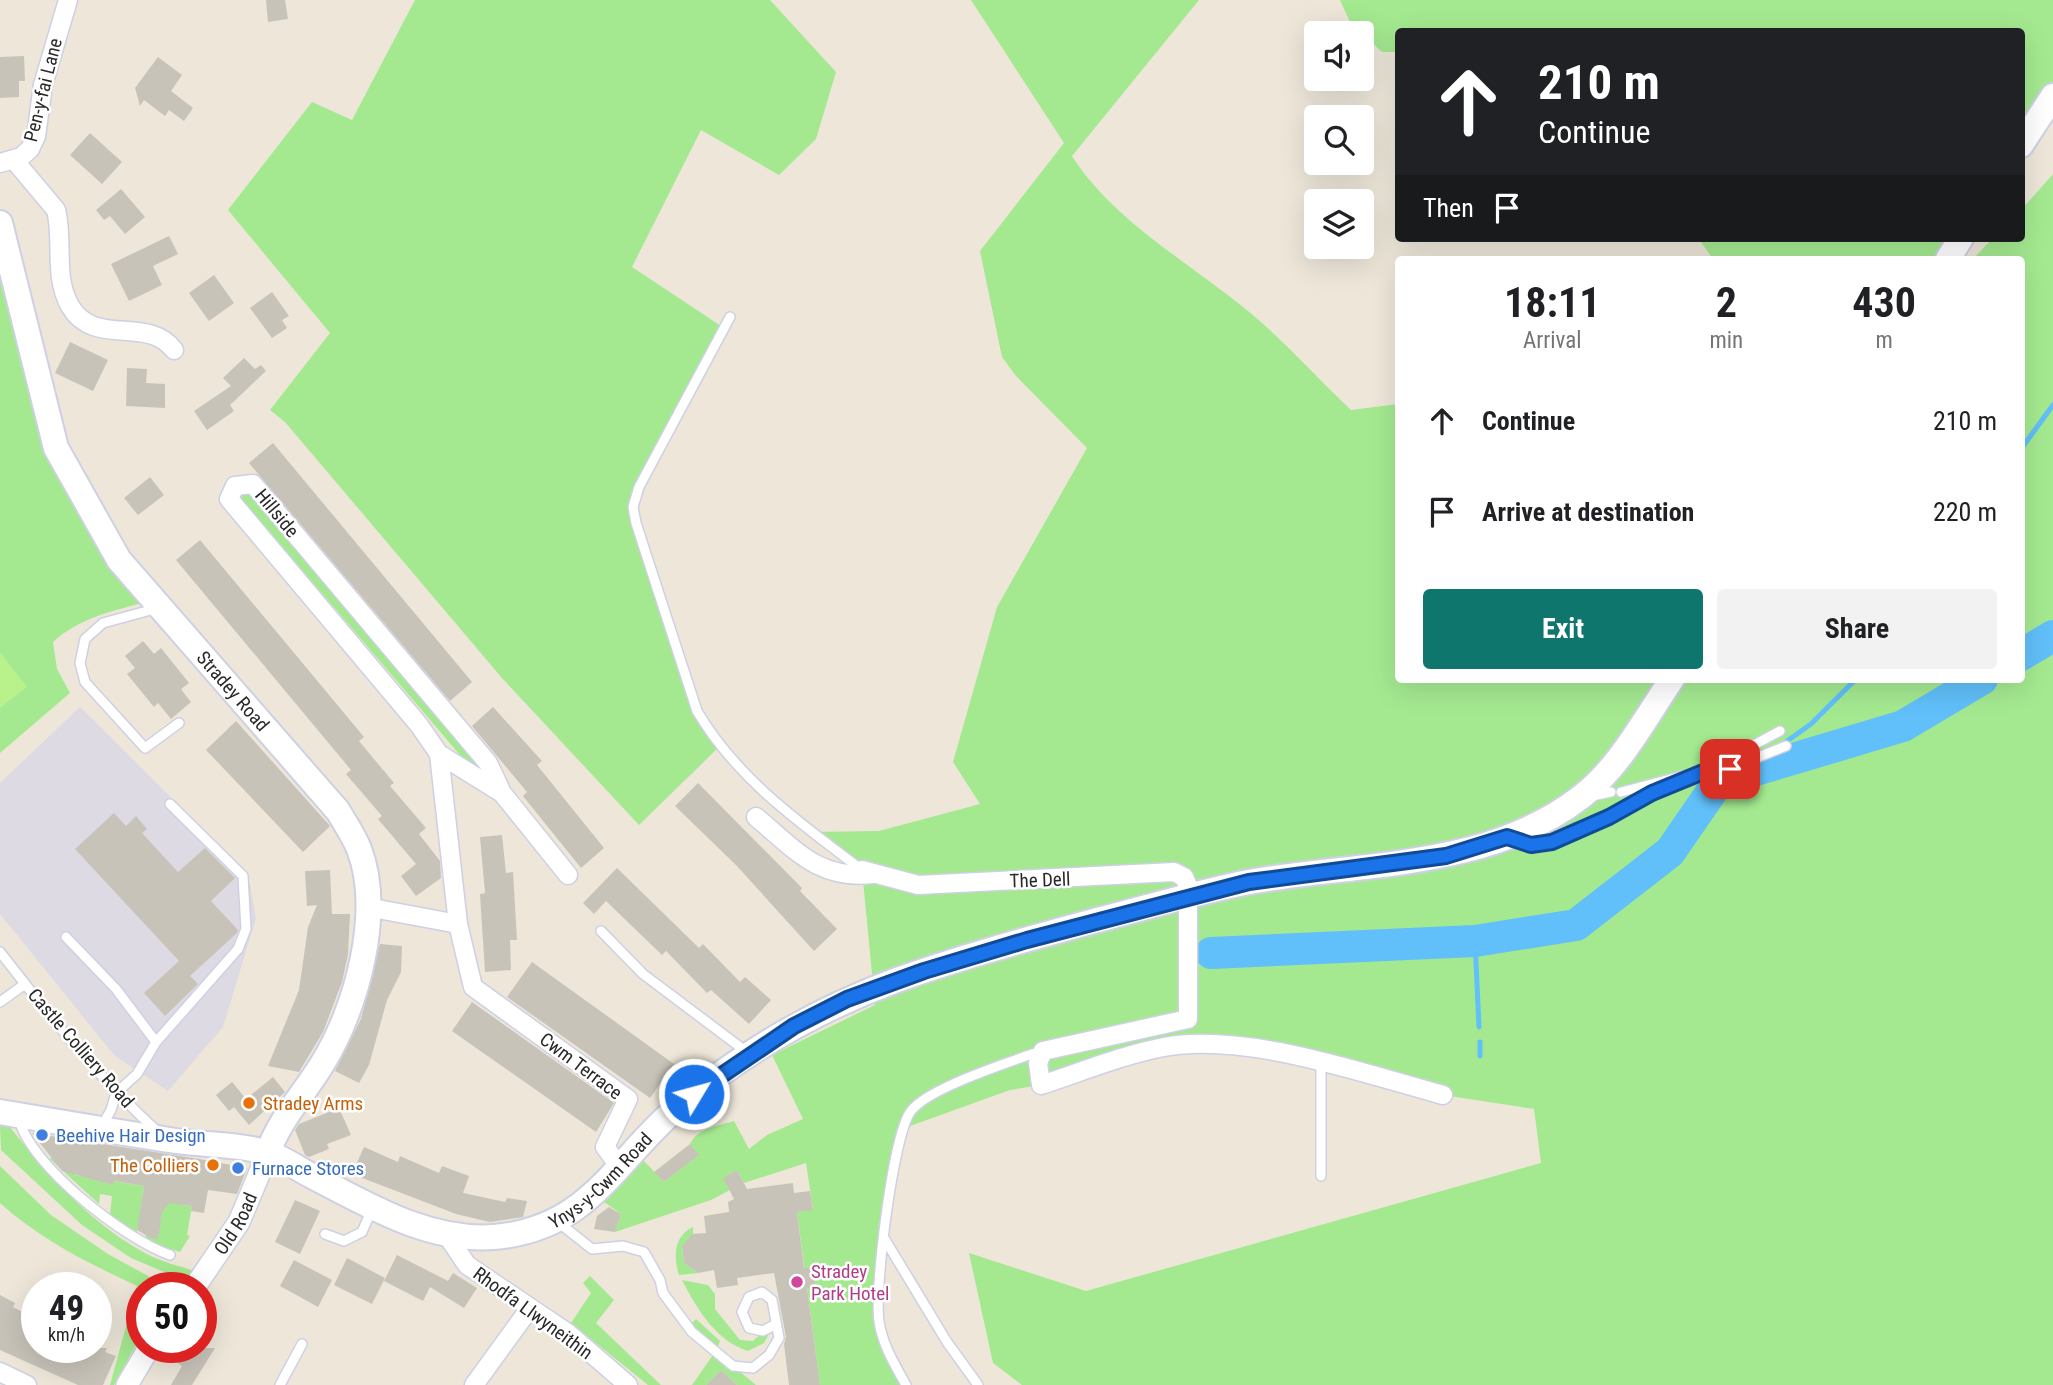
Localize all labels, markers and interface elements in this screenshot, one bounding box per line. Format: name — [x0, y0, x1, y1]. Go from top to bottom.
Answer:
map controls — [1304, 21, 1374, 259]
button: sound — [1304, 21, 1374, 91]
street label: Pen-y-fai Lane — [19, 36, 67, 144]
text: 210 m — [1538, 54, 1660, 111]
icon: ahead — [1423, 56, 1514, 147]
button: search — [1304, 105, 1374, 175]
text: Continue — [1538, 113, 1650, 151]
button: layers — [1304, 189, 1374, 259]
icon: arrive — [1488, 189, 1526, 227]
text: Then — [1423, 193, 1474, 223]
text: 18:11 — [1504, 278, 1600, 327]
text: 2 — [1716, 278, 1737, 327]
text: 430 — [1852, 278, 1916, 327]
text: Arrival — [1523, 327, 1581, 354]
text: min — [1709, 327, 1743, 354]
text: m — [1875, 327, 1893, 354]
icon: ahead — [1423, 402, 1461, 440]
text: Continue — [1482, 406, 1575, 436]
text: 210 m — [1933, 406, 1997, 436]
street label: Hillside — [250, 484, 304, 542]
icon: arrive — [1423, 493, 1461, 531]
text: Arrive at destination — [1482, 497, 1694, 527]
text: 220 m — [1933, 497, 1997, 527]
button: Exit — [1423, 589, 1703, 669]
button: Share — [1717, 589, 1997, 669]
street label: Stradey Road — [192, 646, 274, 736]
pin — [1700, 739, 1760, 799]
icon: arrive — [1711, 750, 1749, 788]
street label: The Dell — [1009, 867, 1071, 893]
street label: Castle Colliery Road — [23, 984, 139, 1112]
street label: Cwm Terrace — [535, 1028, 627, 1105]
position arrow — [657, 1057, 731, 1131]
place label: Stradey Arms — [263, 1092, 363, 1115]
marker: Stradey Arms — [241, 1095, 257, 1111]
place label: Beehive Hair Design — [56, 1124, 206, 1147]
marker: Beehive Hair Design — [34, 1127, 50, 1143]
street label: Ynys-y-Cwm Road — [545, 1128, 657, 1233]
place label: The Colliers — [110, 1154, 199, 1177]
marker: The Colliers — [205, 1157, 221, 1173]
place label: Furnace Stores — [252, 1157, 364, 1180]
marker: Furnace Stores — [230, 1160, 246, 1176]
street label: Old Road — [209, 1189, 262, 1259]
place label: Stradey Park Hotel — [811, 1260, 889, 1305]
street label: Rhodfa Llwyneithin — [469, 1262, 597, 1364]
speed limit sign: 50 — [126, 1272, 217, 1363]
marker: Stradey Park Hotel — [789, 1274, 805, 1290]
text: 49 — [49, 1288, 84, 1329]
text: km/h — [48, 1324, 85, 1345]

